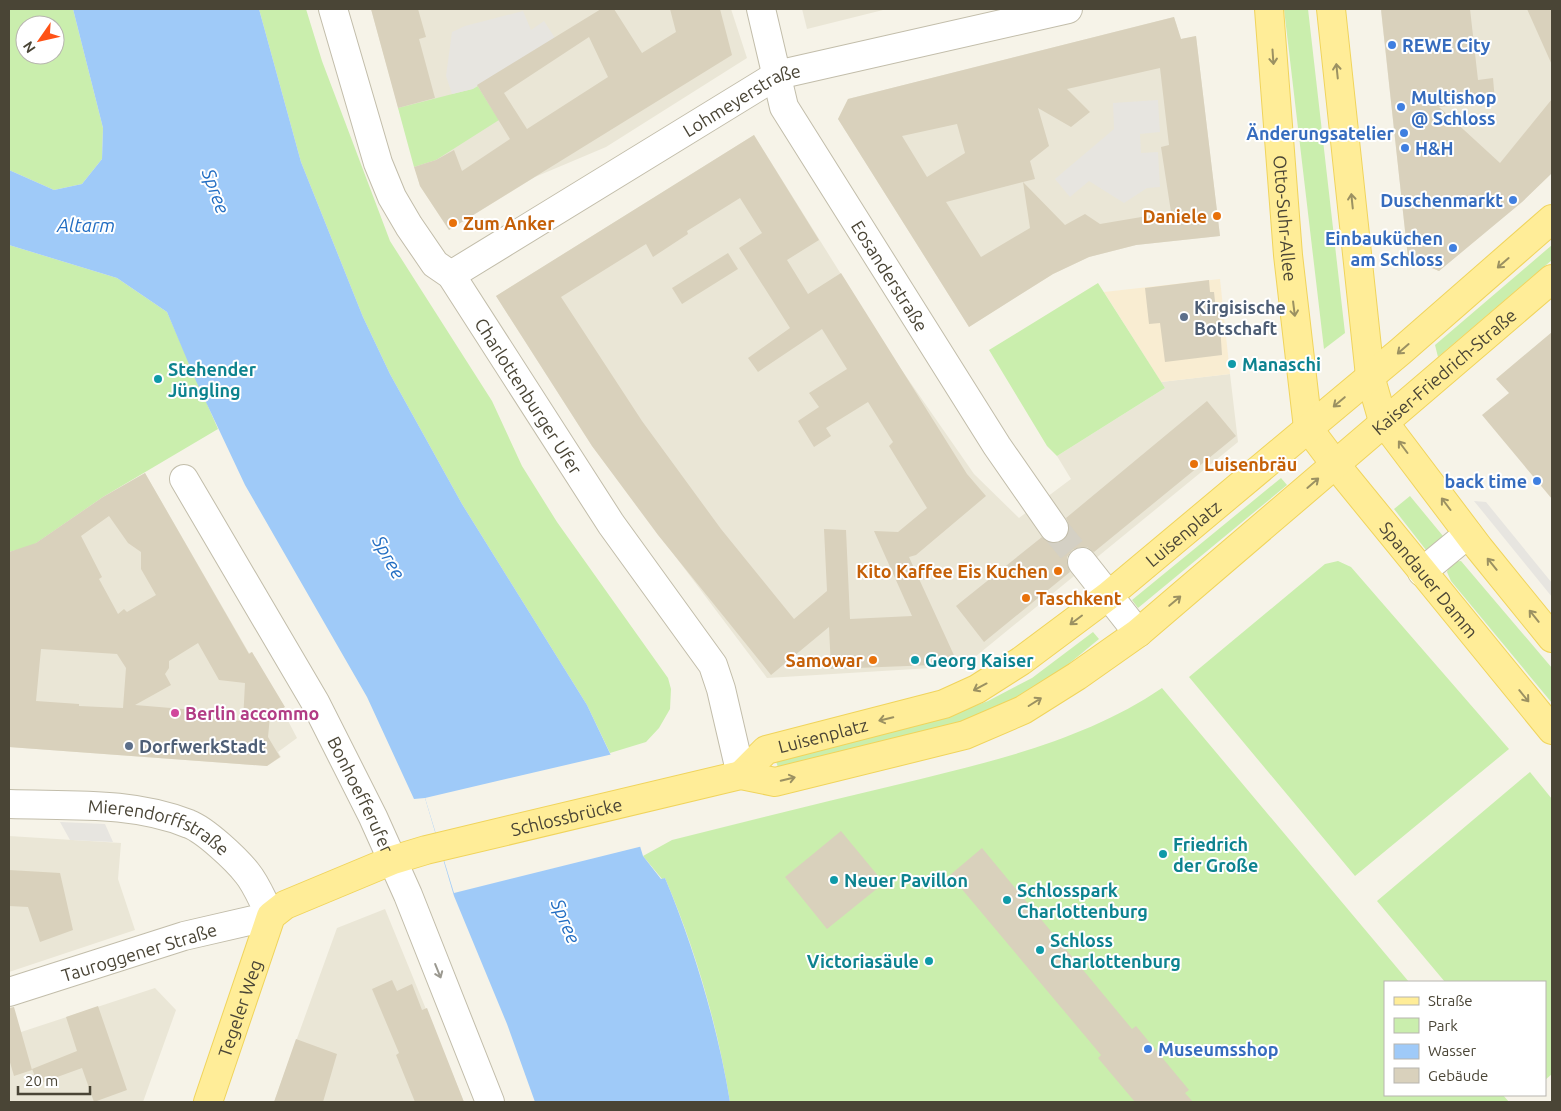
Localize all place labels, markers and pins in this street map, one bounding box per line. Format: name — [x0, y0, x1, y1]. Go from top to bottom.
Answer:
place label: REWE City — [1402, 35, 1491, 55]
marker: REWE City — [1386, 39, 1398, 51]
place label: Multishop @ Schloss — [1411, 87, 1496, 128]
marker: Multishop @ Schloss — [1395, 101, 1407, 113]
place label: Änderungsatelier — [1246, 123, 1395, 143]
marker: Änderungsatelier — [1398, 127, 1410, 139]
place label: H&H — [1415, 138, 1454, 158]
marker: H&H — [1399, 142, 1411, 154]
place label: Duschenmarkt — [1380, 190, 1503, 210]
marker: Duschenmarkt — [1507, 194, 1519, 206]
place label: Daniele — [1142, 206, 1207, 226]
marker: Daniele — [1211, 210, 1223, 222]
place label: Zum Anker — [463, 213, 555, 233]
marker: Zum Anker — [447, 217, 459, 229]
place label: Einbauküchen am Schloss — [1325, 228, 1443, 269]
marker: Einbauküchen am Schloss — [1447, 242, 1459, 254]
place label: Kirgisische Botschaft — [1194, 297, 1286, 338]
marker: Kirgisische Botschaft — [1178, 311, 1190, 323]
place label: Manaschi — [1242, 354, 1321, 374]
marker: Manaschi — [1226, 358, 1238, 370]
place label: Stehender Jüngling — [168, 359, 257, 400]
marker: Stehender Jüngling — [152, 373, 164, 385]
place label: Luisenbräu — [1204, 454, 1297, 474]
marker: Luisenbräu — [1188, 458, 1200, 470]
place label: back time — [1445, 471, 1527, 491]
marker: back time — [1531, 475, 1543, 487]
place label: Kito Kaffee Eis Kuchen — [856, 561, 1048, 581]
marker: Kito Kaffee Eis Kuchen — [1052, 565, 1064, 577]
place label: Taschkent — [1036, 588, 1122, 608]
marker: Taschkent — [1020, 592, 1032, 604]
place label: Samowar — [786, 650, 864, 670]
place label: Georg Kaiser — [925, 650, 1034, 670]
marker: Samowar — [867, 654, 879, 666]
marker: Georg Kaiser — [909, 654, 921, 666]
place label: Berlin accommo — [185, 703, 319, 723]
marker: Berlin accommo — [169, 707, 181, 719]
place label: DorfwerkStadt — [139, 736, 266, 756]
marker: DorfwerkStadt — [123, 740, 135, 752]
place label: Friedrich der Große — [1173, 834, 1258, 875]
marker: Friedrich der Große — [1157, 848, 1169, 860]
place label: Neuer Pavillon — [844, 870, 968, 890]
marker: Neuer Pavillon — [828, 874, 840, 886]
place label: Schlosspark Charlottenburg — [1017, 880, 1148, 921]
marker: Schlosspark Charlottenburg — [1001, 894, 1013, 906]
place label: Schloss Charlottenburg — [1050, 930, 1181, 971]
marker: Schloss Charlottenburg — [1034, 944, 1046, 956]
place label: Victoriasäule — [807, 951, 919, 971]
marker: Victoriasäule — [923, 955, 935, 967]
place label: Museumsshop — [1158, 1039, 1279, 1059]
marker: Museumsshop — [1142, 1043, 1154, 1055]

